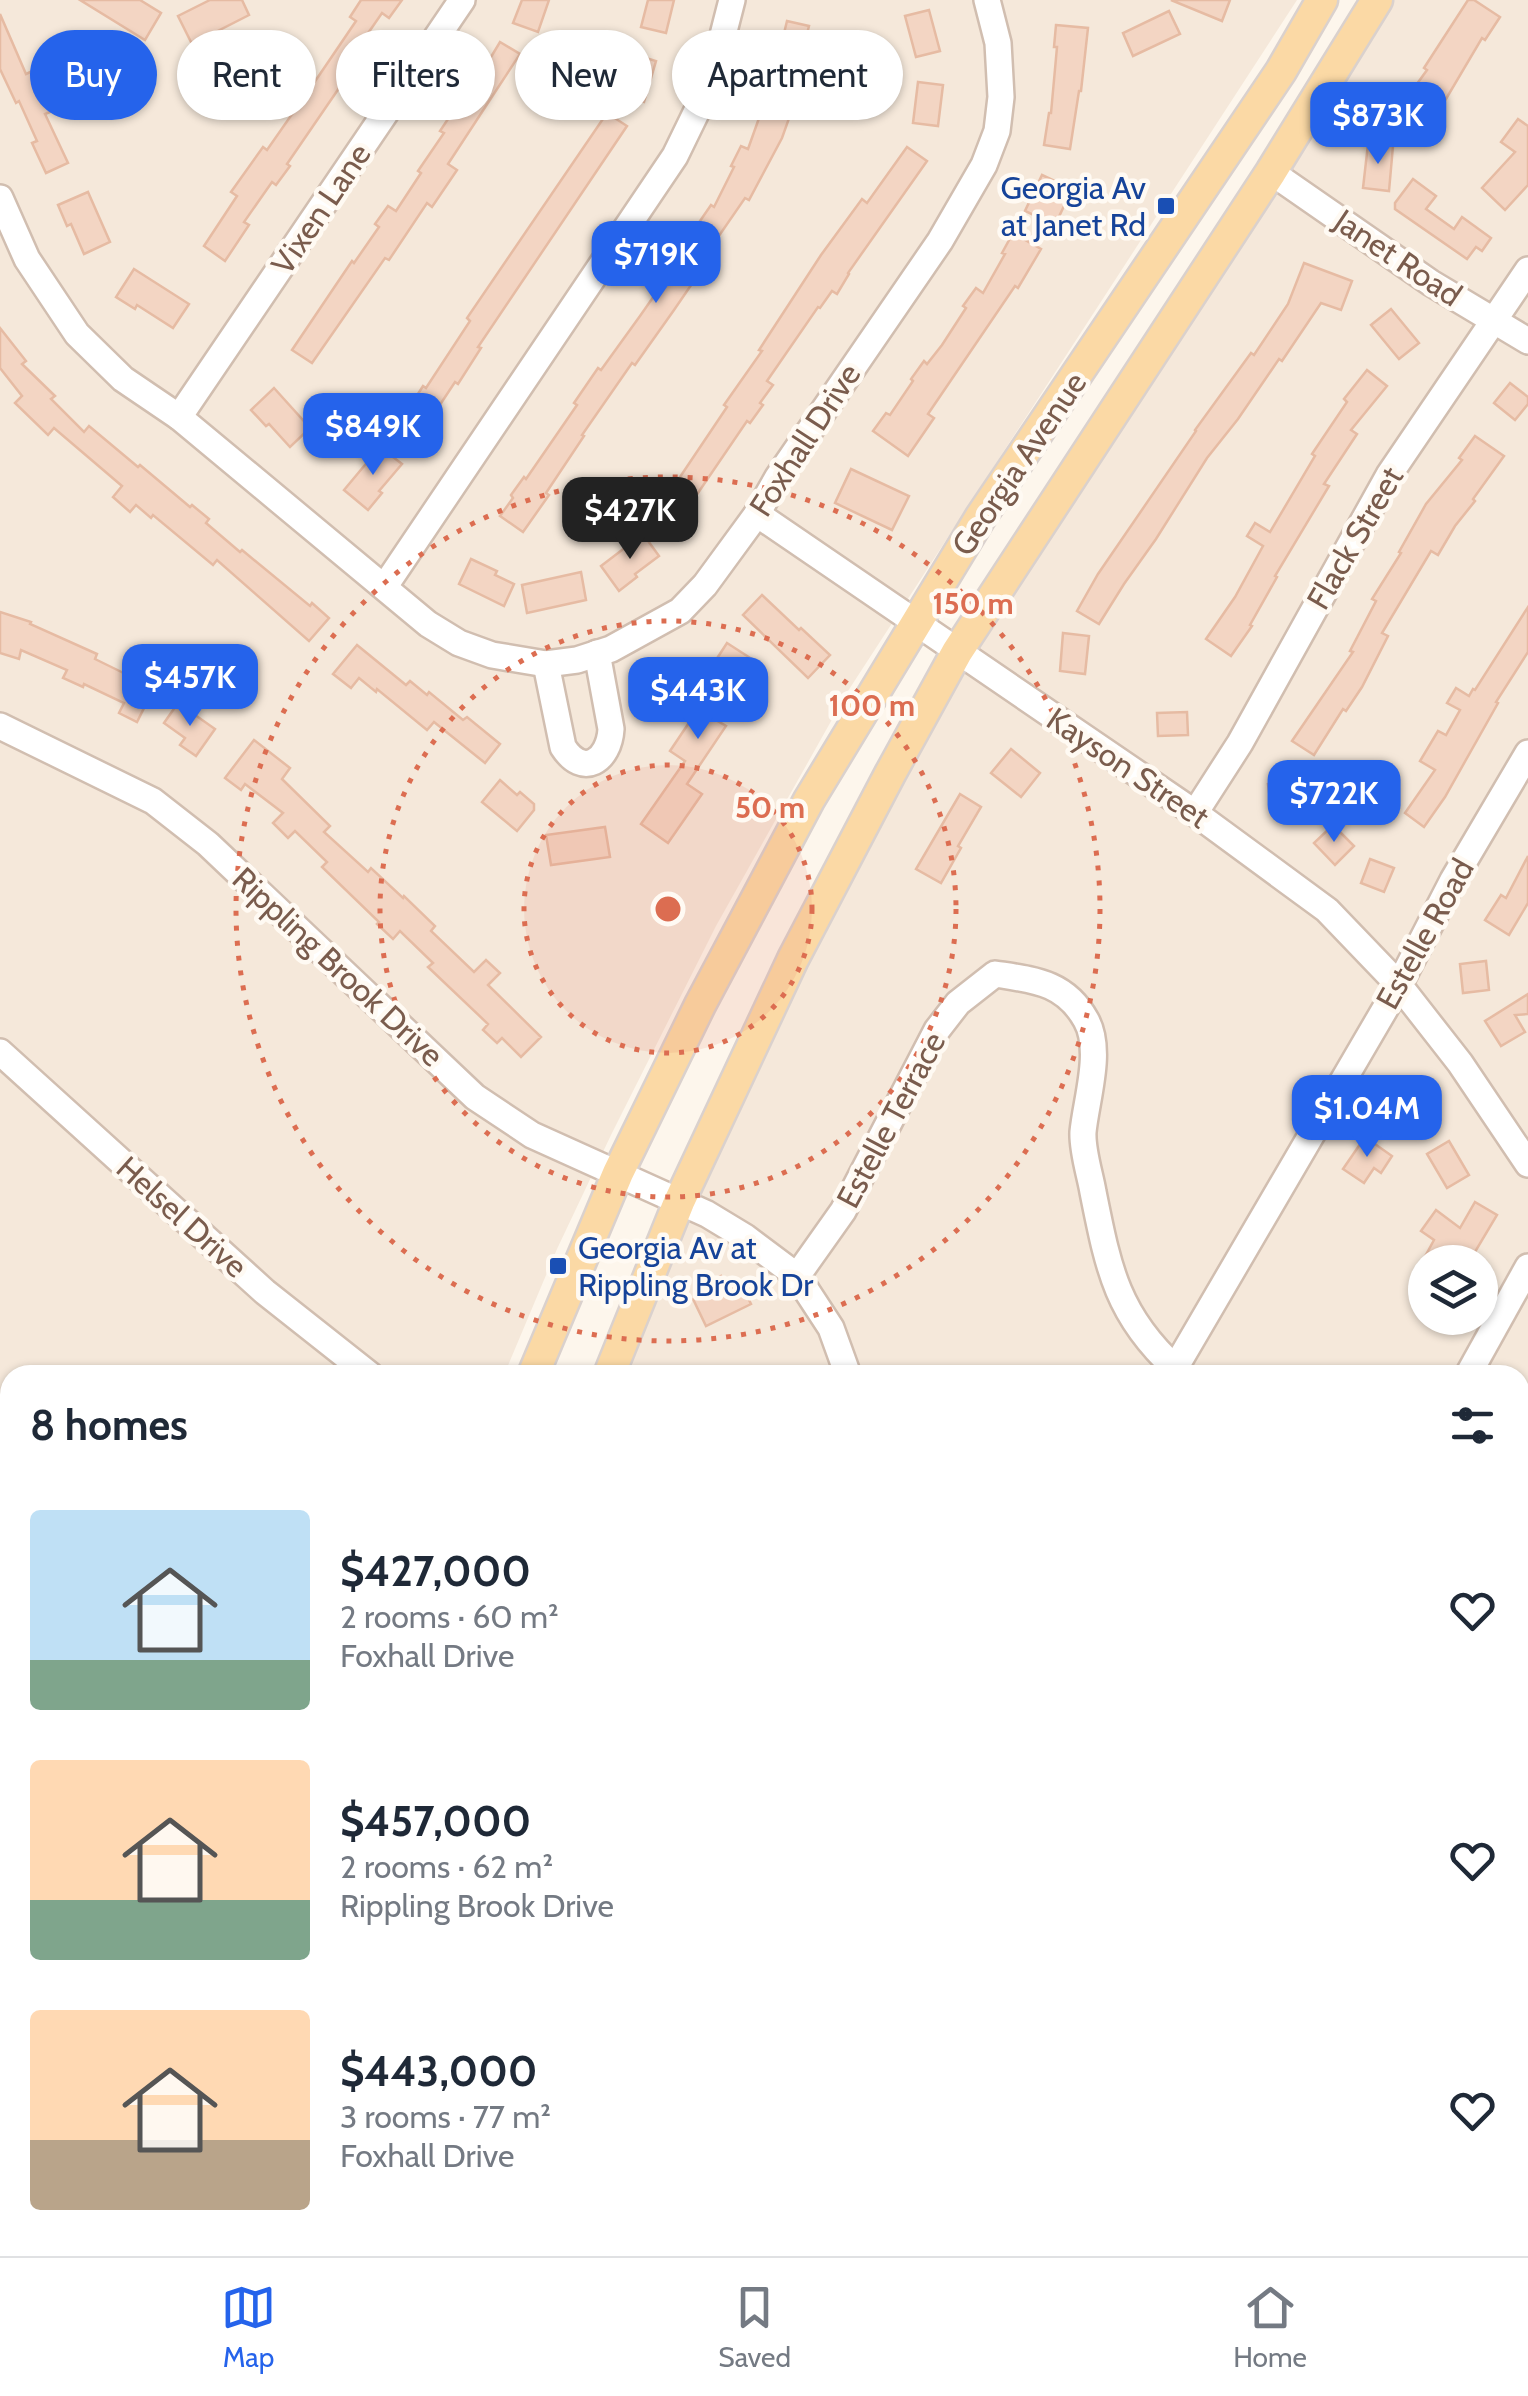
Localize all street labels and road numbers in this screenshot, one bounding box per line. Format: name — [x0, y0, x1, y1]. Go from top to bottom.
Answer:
street label: Vixen Lane — [263, 136, 379, 282]
street label: Janet Road — [1326, 200, 1469, 314]
street label: Foxhall Drive — [741, 356, 868, 523]
street label: Georgia Avenue — [943, 365, 1094, 563]
street label: Flack Street — [1298, 459, 1411, 616]
street label: Kayson Street — [1040, 699, 1217, 836]
street label: Estelle Road — [1367, 852, 1482, 1016]
street label: Rippling Brook Drive — [225, 859, 452, 1074]
street label: Estelle Terrace — [828, 1025, 953, 1214]
street label: Helsel Drive — [109, 1148, 256, 1285]

